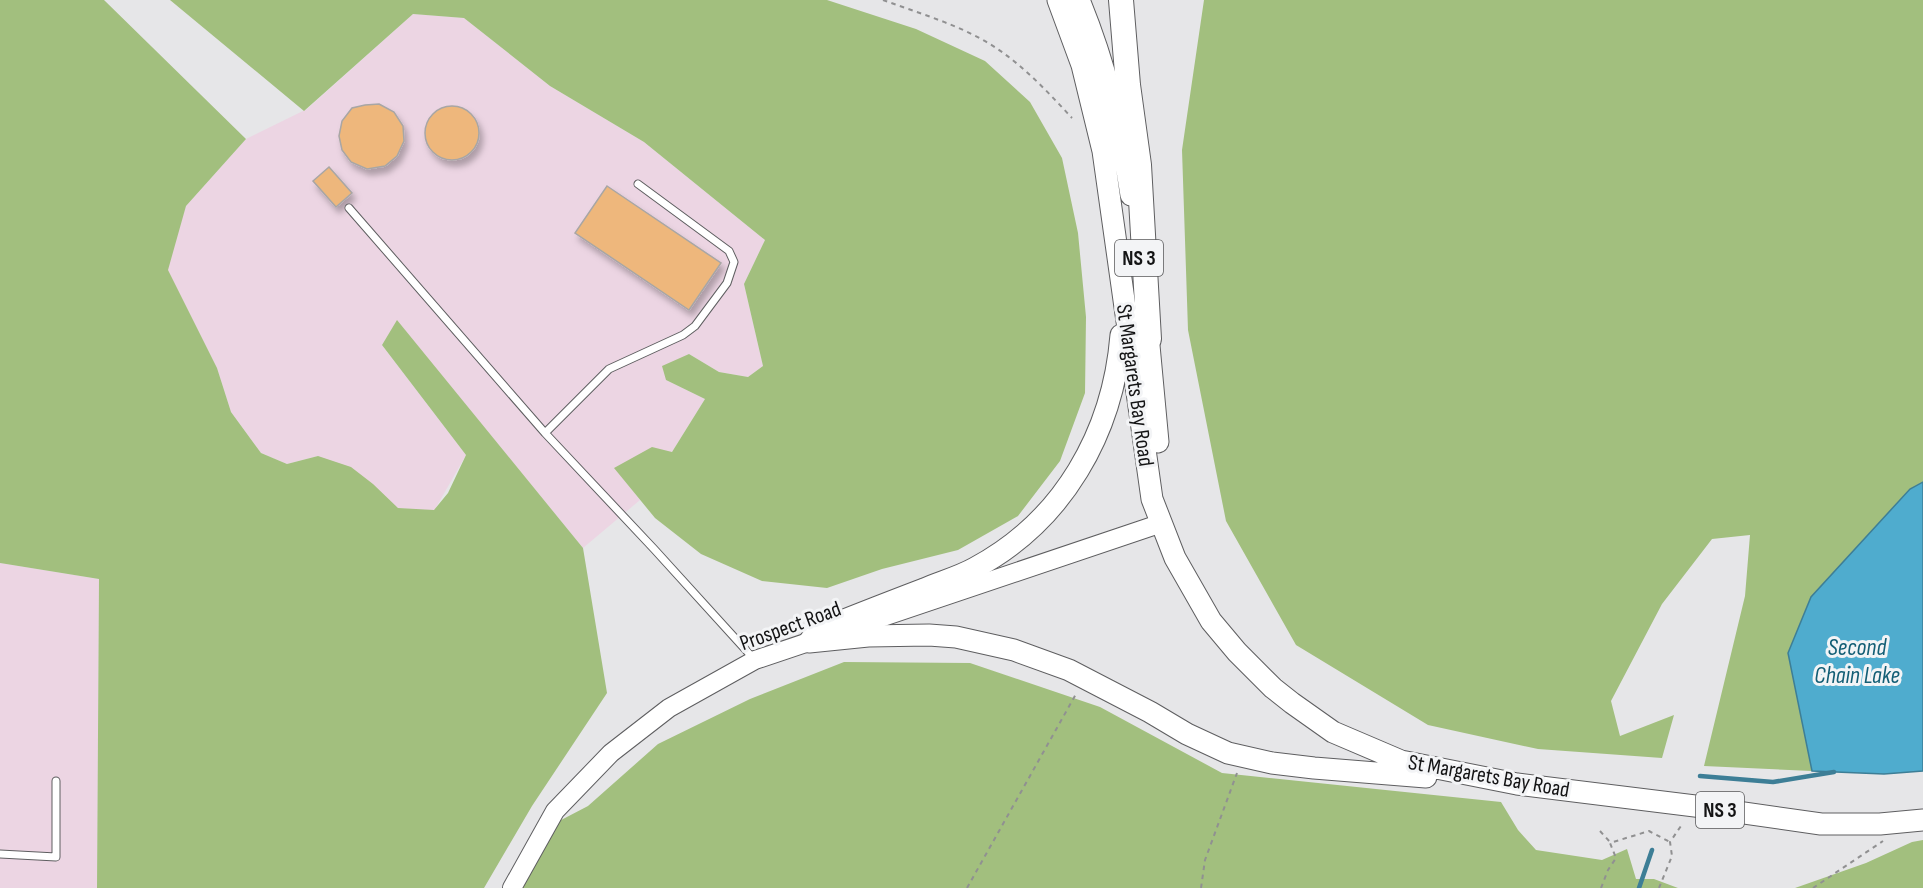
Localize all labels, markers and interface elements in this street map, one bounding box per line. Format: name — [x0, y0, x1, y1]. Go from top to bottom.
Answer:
road number: NS 3 — [1115, 240, 1163, 276]
street label: St Margarets Bay Road — [1110, 302, 1159, 468]
street label: Prospect Road — [736, 596, 845, 657]
water label: Second Chain Lake — [1814, 633, 1900, 690]
street label: St Margarets Bay Road — [1406, 749, 1572, 804]
road number: NS 3 — [1696, 792, 1744, 828]

